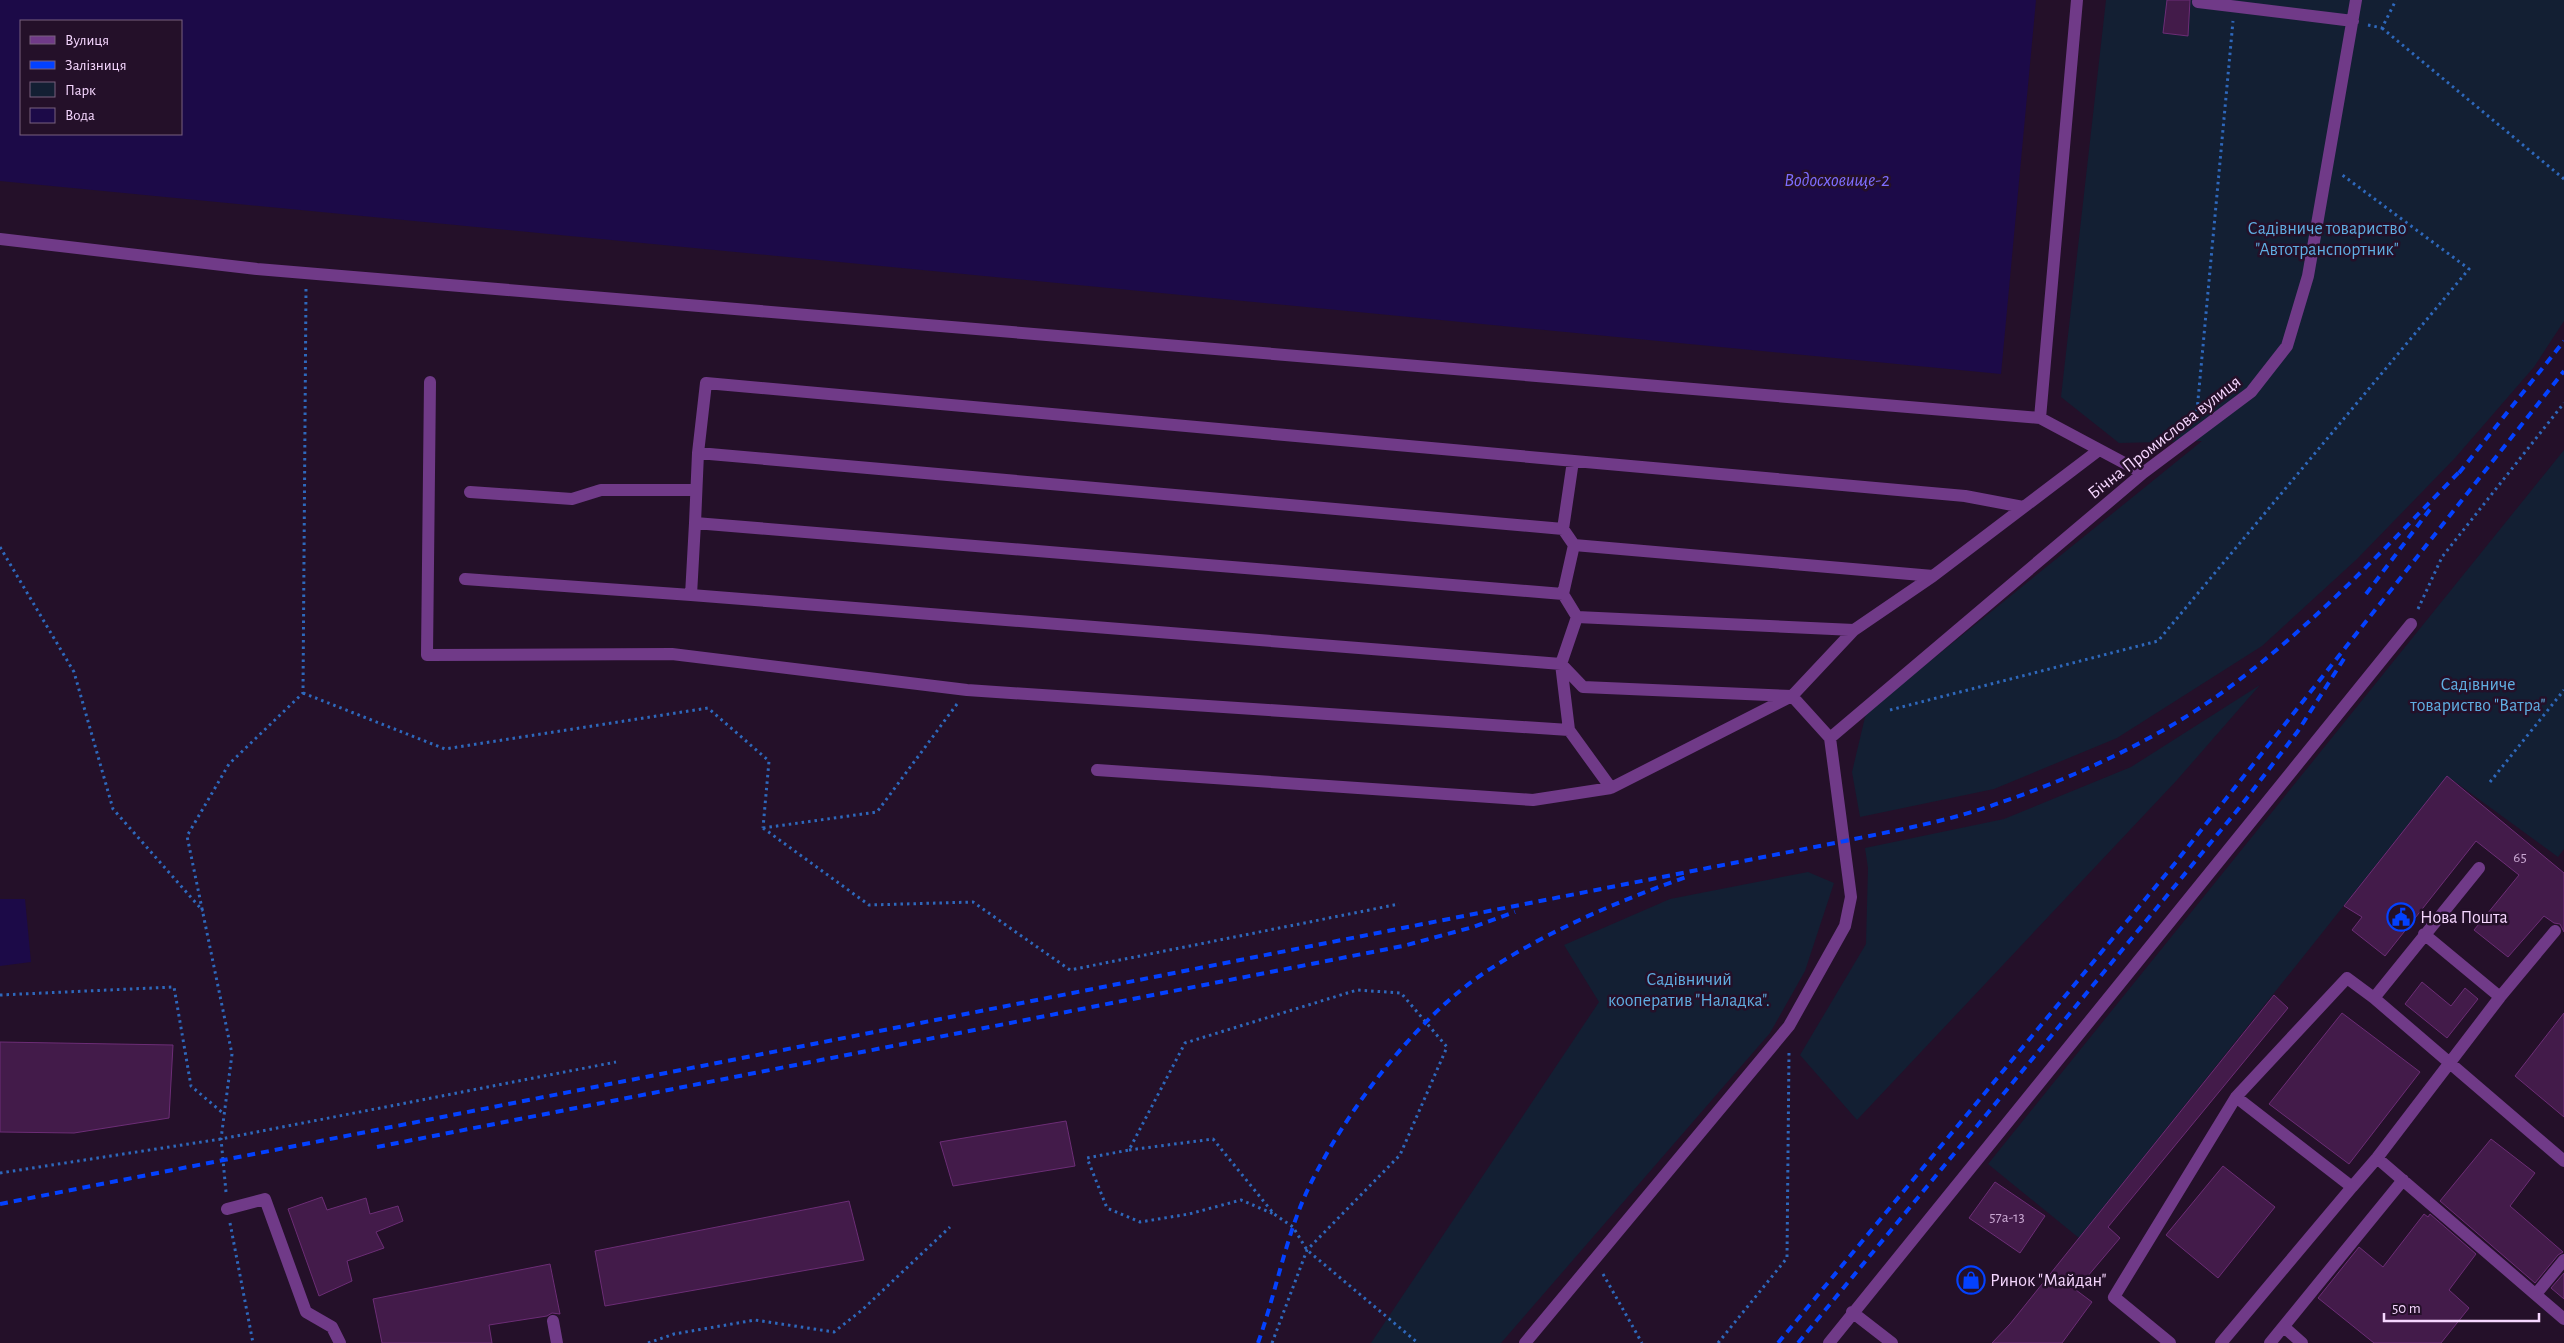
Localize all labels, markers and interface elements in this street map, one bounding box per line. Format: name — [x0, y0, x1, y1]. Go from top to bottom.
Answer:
legend — [20, 20, 182, 135]
text: Вулиця — [65, 33, 109, 48]
text: Залізниця — [65, 58, 126, 73]
text: Парк — [65, 83, 96, 98]
text: Вода — [65, 108, 95, 123]
water label: Водосховище-2 — [1784, 171, 1890, 190]
park label: Садівниче товариство "Автотранспортник" — [2248, 220, 2406, 259]
street label: Бічна Промислова вулиця — [2085, 373, 2244, 503]
park label: Садівниче товариство "Ватра" — [2409, 676, 2546, 715]
house number: 65 — [2513, 850, 2527, 865]
public building icon: Нова Пошта — [2386, 902, 2416, 932]
place label: Нова Пошта — [2420, 909, 2508, 927]
park label: Садівничий кооператив "Наладка". — [1608, 971, 1770, 1010]
house number: 57а-13 — [1989, 1210, 2025, 1225]
shop icon: Ринок "Майдан" — [1956, 1265, 1986, 1295]
place label: Ринок "Майдан" — [1990, 1272, 2107, 1290]
scale bar — [2384, 1290, 2539, 1322]
text: 50 m — [2392, 1301, 2421, 1316]

